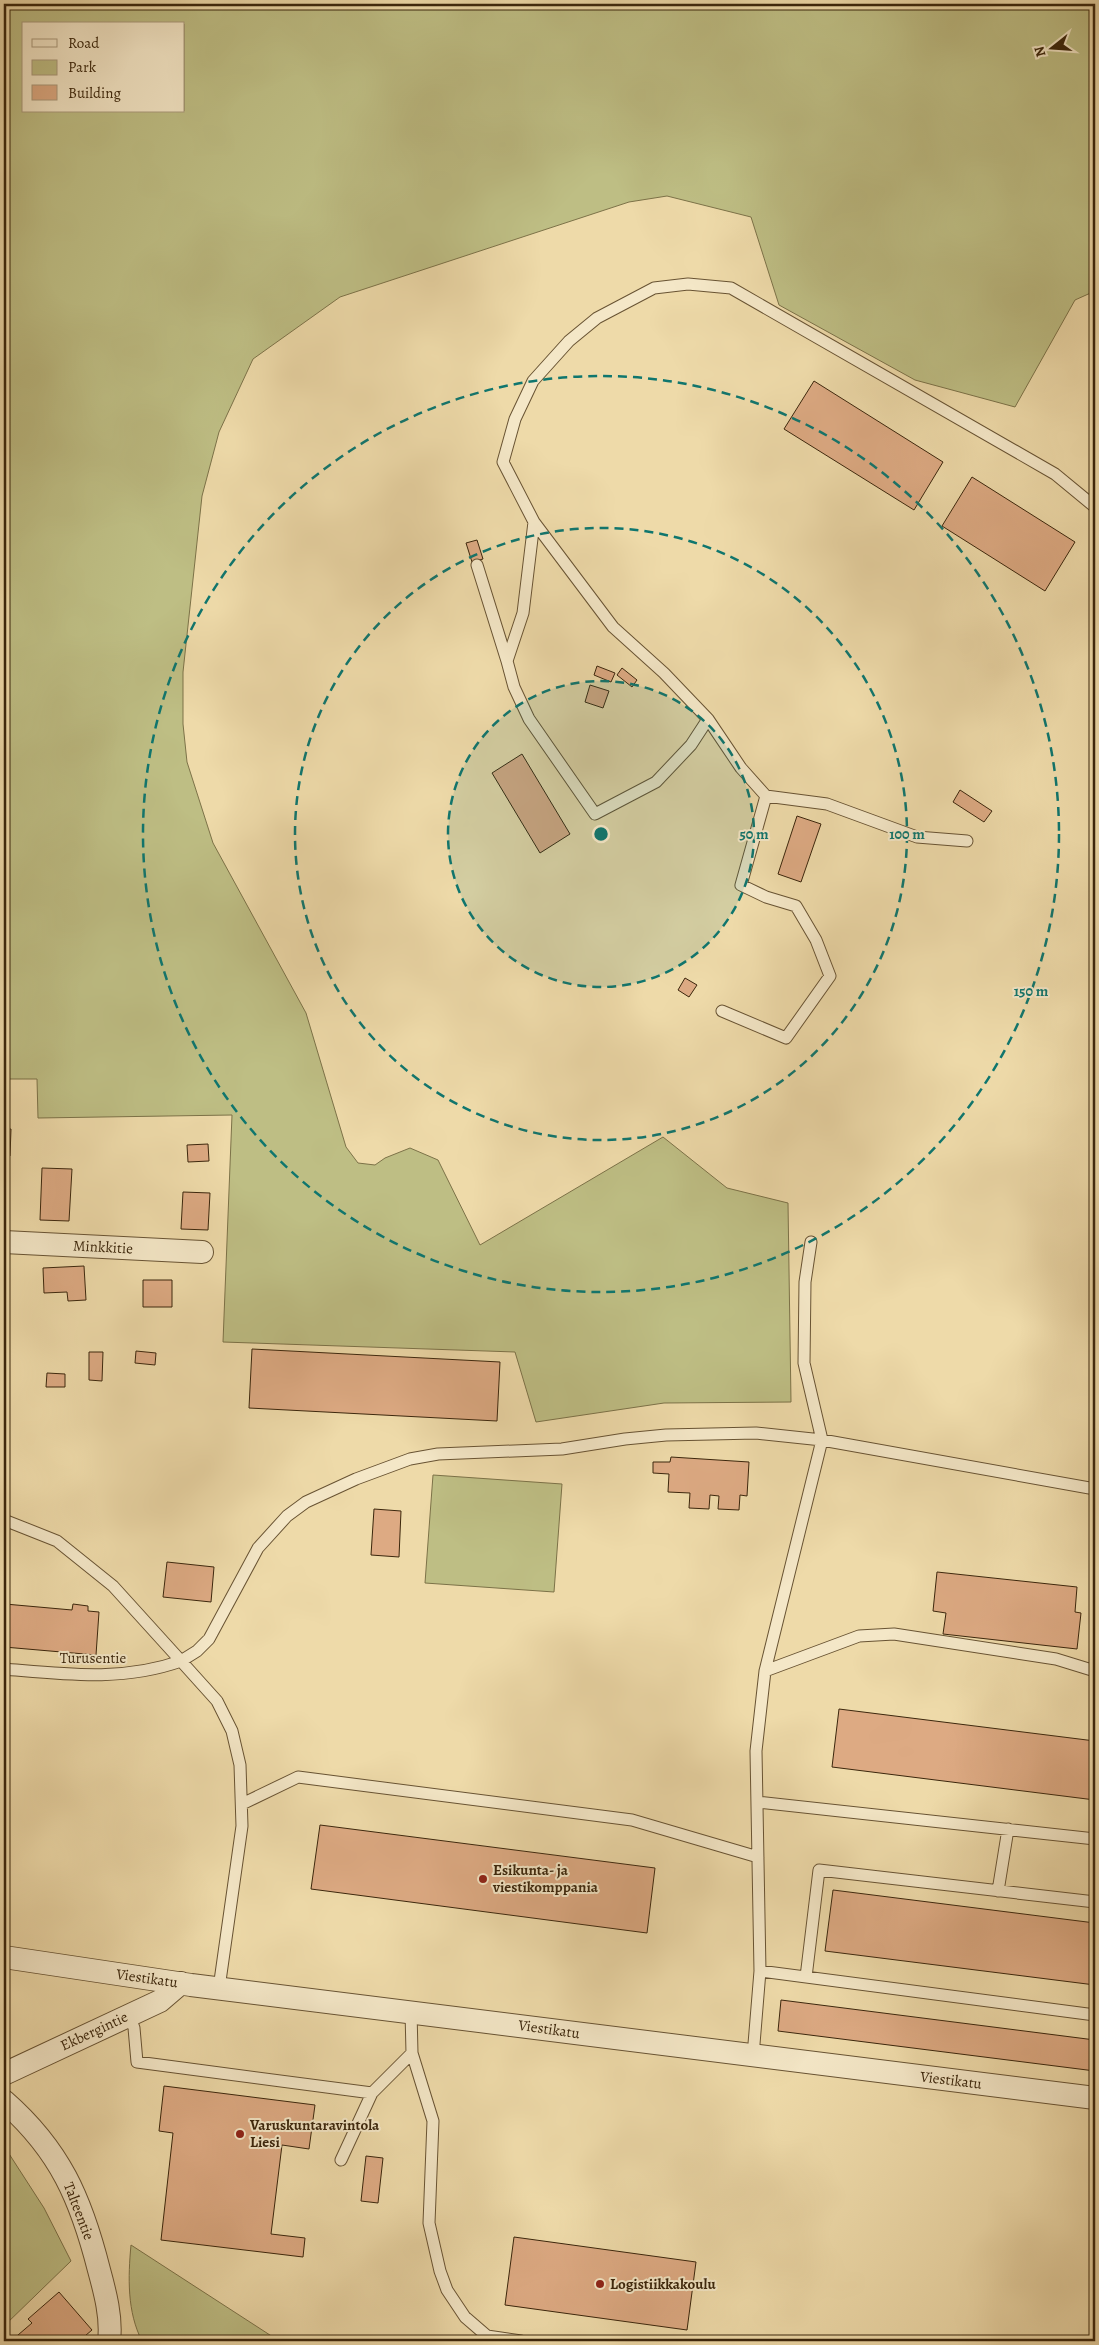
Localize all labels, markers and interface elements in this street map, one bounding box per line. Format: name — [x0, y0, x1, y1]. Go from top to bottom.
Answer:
legend — [22, 22, 185, 112]
north arrow — [1026, 22, 1076, 72]
text: Road — [68, 33, 100, 53]
text: N — [1029, 44, 1051, 59]
text: Park — [68, 57, 97, 77]
text: Building — [68, 83, 121, 103]
text: 50 m — [739, 824, 769, 844]
text: 100 m — [889, 824, 925, 844]
centre of rings — [592, 825, 610, 843]
text: 150 m — [1014, 981, 1049, 1001]
street label: Minkkitie — [72, 1235, 134, 1259]
street label: Turusentie — [60, 1648, 127, 1668]
place label: Esikunta- ja viestikomppania — [492, 1860, 599, 1897]
marker: Esikunta- ja viestikomppania — [477, 1873, 489, 1885]
street label: Viestikatu — [114, 1964, 180, 1992]
street label: Ekbergintie — [57, 2007, 131, 2055]
street label: Viestikatu — [516, 2015, 582, 2043]
street label: Viestikatu — [918, 2066, 984, 2094]
place label: Varuskuntaravintola Liesi — [249, 2115, 380, 2152]
marker: Varuskuntaravintola Liesi — [234, 2128, 246, 2140]
street label: Talteentie — [59, 2179, 99, 2243]
place label: Logistiikkakoulu — [610, 2274, 716, 2294]
marker: Logistiikkakoulu — [594, 2278, 606, 2290]

